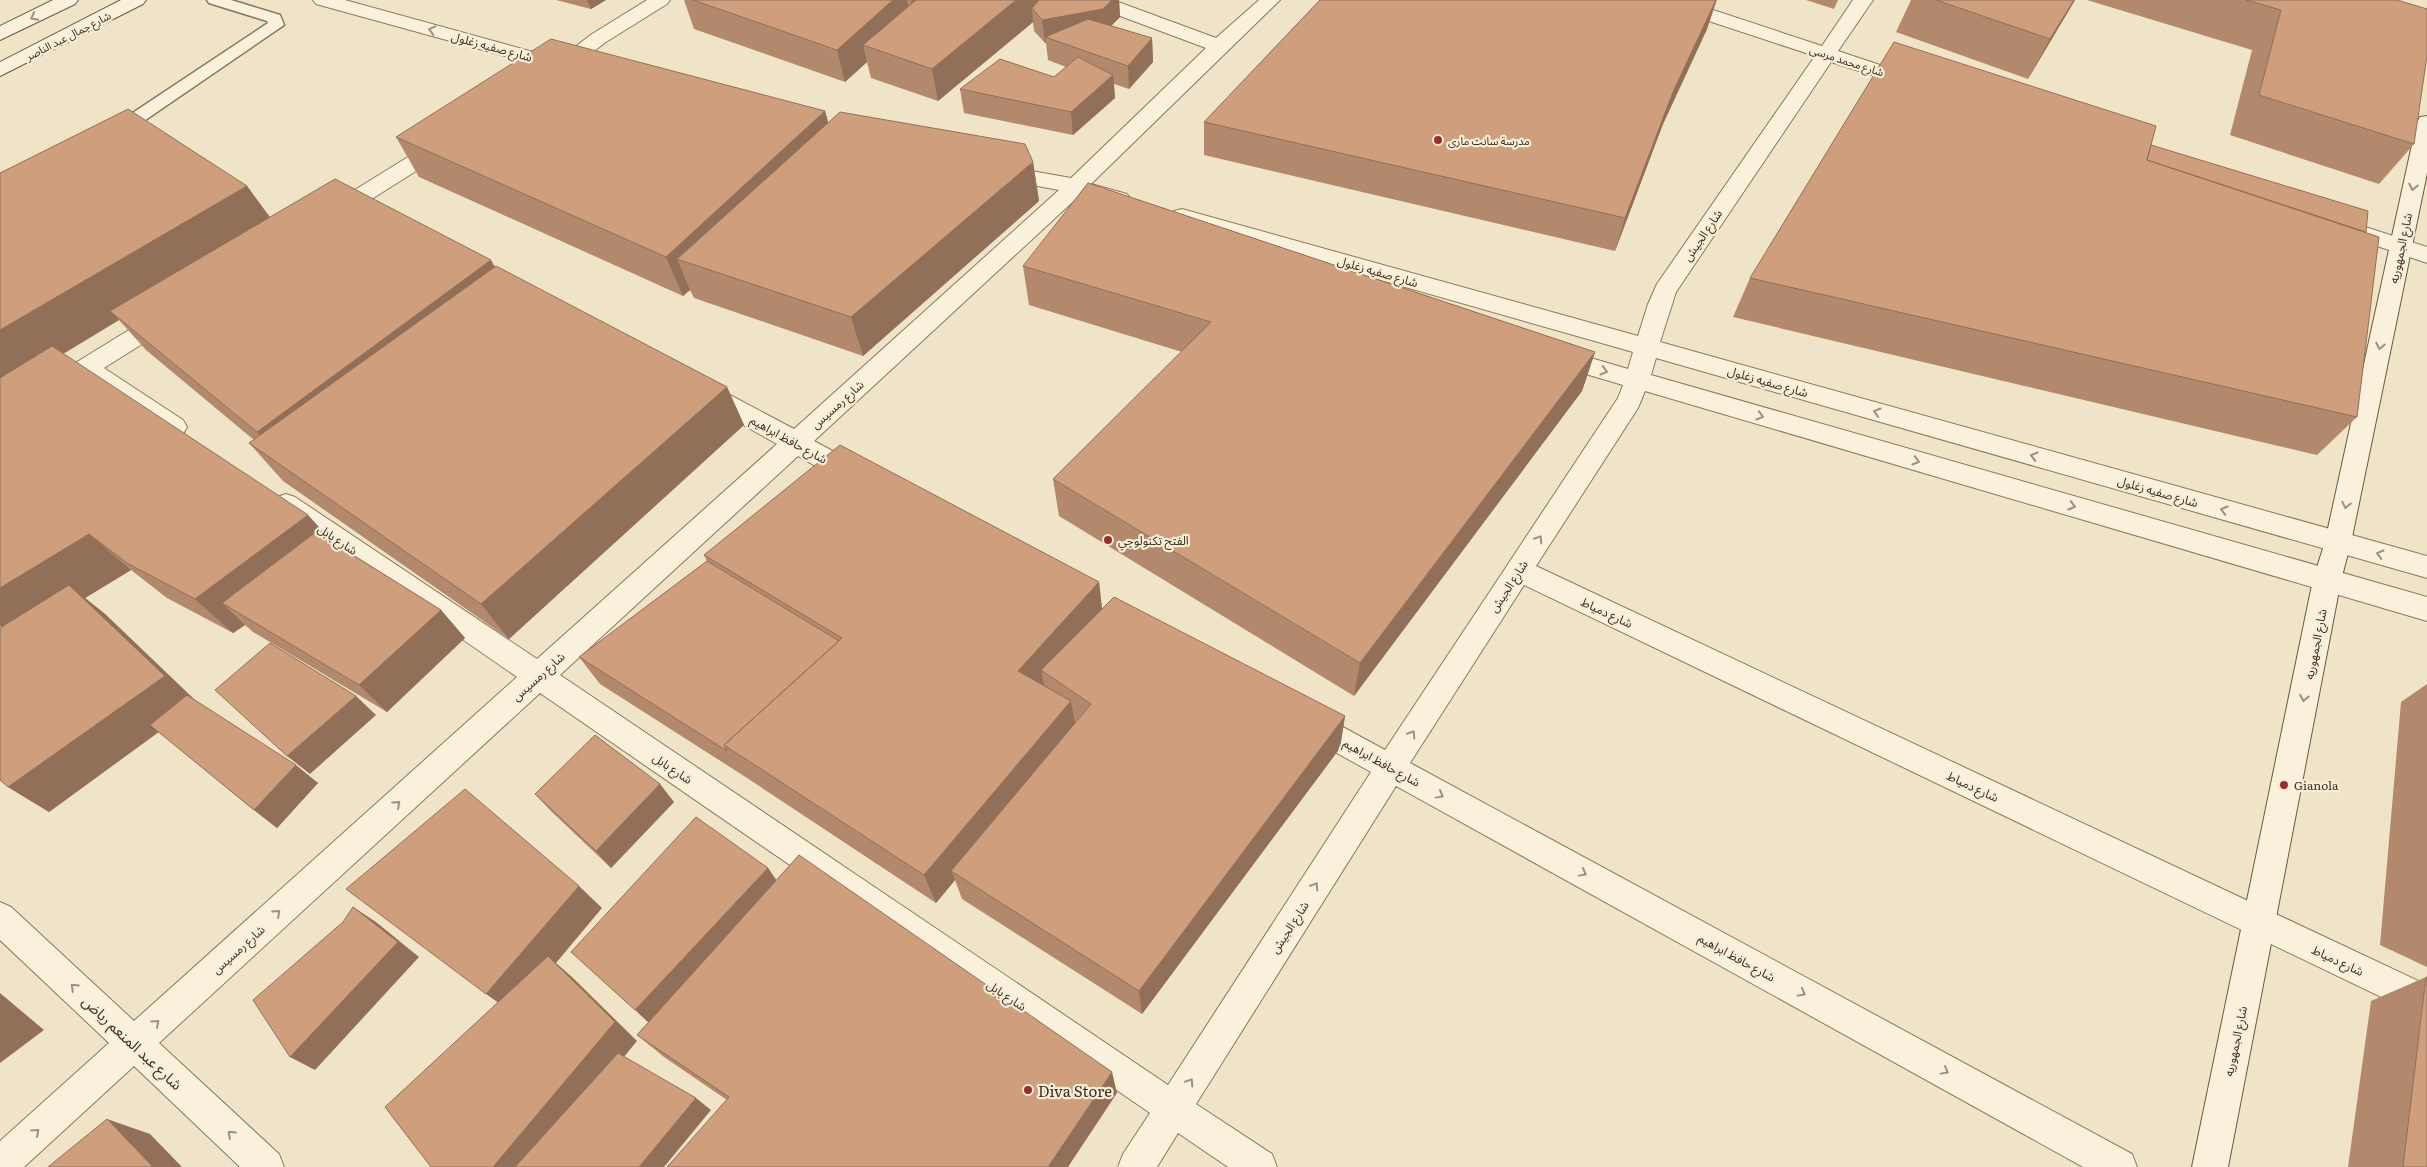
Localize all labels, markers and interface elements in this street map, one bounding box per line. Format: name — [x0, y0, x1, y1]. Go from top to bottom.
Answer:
street label: شارع جمال عبد الناصر — [22, 6, 114, 65]
one-way arrow — [30, 11, 39, 21]
one-way arrow — [428, 25, 437, 35]
street label: شارع صفيه زغلول — [449, 27, 534, 66]
street label: شارع محمد مرسى — [1807, 40, 1887, 81]
place label: مدرسة سانت مارى — [1448, 132, 1530, 148]
marker: مدرسة سانت مارى — [1432, 134, 1444, 146]
one-way arrow — [2408, 183, 2419, 192]
street label: شارع الجيش — [1678, 205, 1727, 265]
street label: شارع الجمهوريه — [2384, 211, 2417, 285]
street label: شارع صفيه زغلول — [1335, 251, 1420, 292]
one-way arrow — [2375, 342, 2385, 351]
street label: شارع صفيه زغلول — [1725, 361, 1810, 402]
one-way arrow — [1599, 365, 1607, 375]
street label: شارع رمسيس — [806, 375, 868, 433]
one-way arrow — [1874, 408, 1882, 418]
street label: شارع حافظ ابراهيم — [747, 410, 831, 468]
one-way arrow — [1755, 410, 1764, 421]
one-way arrow — [2030, 452, 2038, 462]
one-way arrow — [1911, 456, 1919, 466]
street label: شارع صفيه زغلول — [2115, 471, 2200, 512]
one-way arrow — [2067, 501, 2076, 511]
one-way arrow — [2341, 501, 2352, 509]
one-way arrow — [2219, 505, 2228, 516]
street label: شارع بابل — [314, 519, 361, 560]
place label: الفتح تكنولوجي — [1118, 531, 1189, 551]
marker: الفتح تكنولوجي — [1102, 534, 1114, 546]
one-way arrow — [1532, 535, 1542, 544]
one-way arrow — [2377, 550, 2385, 560]
street label: شارع الجيش — [1484, 556, 1532, 616]
street label: شارع دمياط — [1578, 592, 1636, 633]
street label: شارع الجمهوريه — [2299, 607, 2332, 681]
street label: شارع رمسيس — [507, 647, 569, 705]
one-way arrow — [2299, 694, 2310, 702]
one-way arrow — [1406, 730, 1416, 739]
street label: شارع حافظ ابراهيم — [1340, 733, 1424, 791]
street label: شارع بابل — [649, 748, 696, 789]
street label: شارع دمياط — [1944, 766, 2002, 807]
place label: Gianola — [2294, 776, 2339, 794]
marker: Gianola — [2278, 779, 2290, 791]
one-way arrow — [1435, 788, 1444, 798]
one-way arrow — [391, 801, 400, 810]
one-way arrow — [1578, 867, 1587, 877]
one-way arrow — [1309, 882, 1319, 891]
street label: شارع الجيش — [1265, 897, 1313, 957]
one-way arrow — [271, 910, 280, 919]
street label: شارع رمسيس — [207, 920, 269, 978]
street label: شارع حافظ ابراهيم — [1695, 928, 1779, 986]
street label: شارع دمياط — [2309, 940, 2367, 981]
street label: شارع بابل — [983, 975, 1030, 1016]
one-way arrow — [70, 984, 79, 993]
one-way arrow — [1797, 987, 1806, 997]
street label: شارع عبد المنعم رياض — [76, 989, 189, 1096]
street label: شارع الجمهوريه — [2219, 1004, 2252, 1078]
one-way arrow — [151, 1020, 160, 1029]
one-way arrow — [1939, 1065, 1948, 1075]
one-way arrow — [1184, 1078, 1194, 1087]
place label: Diva Store — [1038, 1079, 1112, 1102]
marker: Diva Store — [1022, 1084, 1034, 1096]
one-way arrow — [31, 1129, 40, 1138]
one-way arrow — [227, 1131, 236, 1140]

